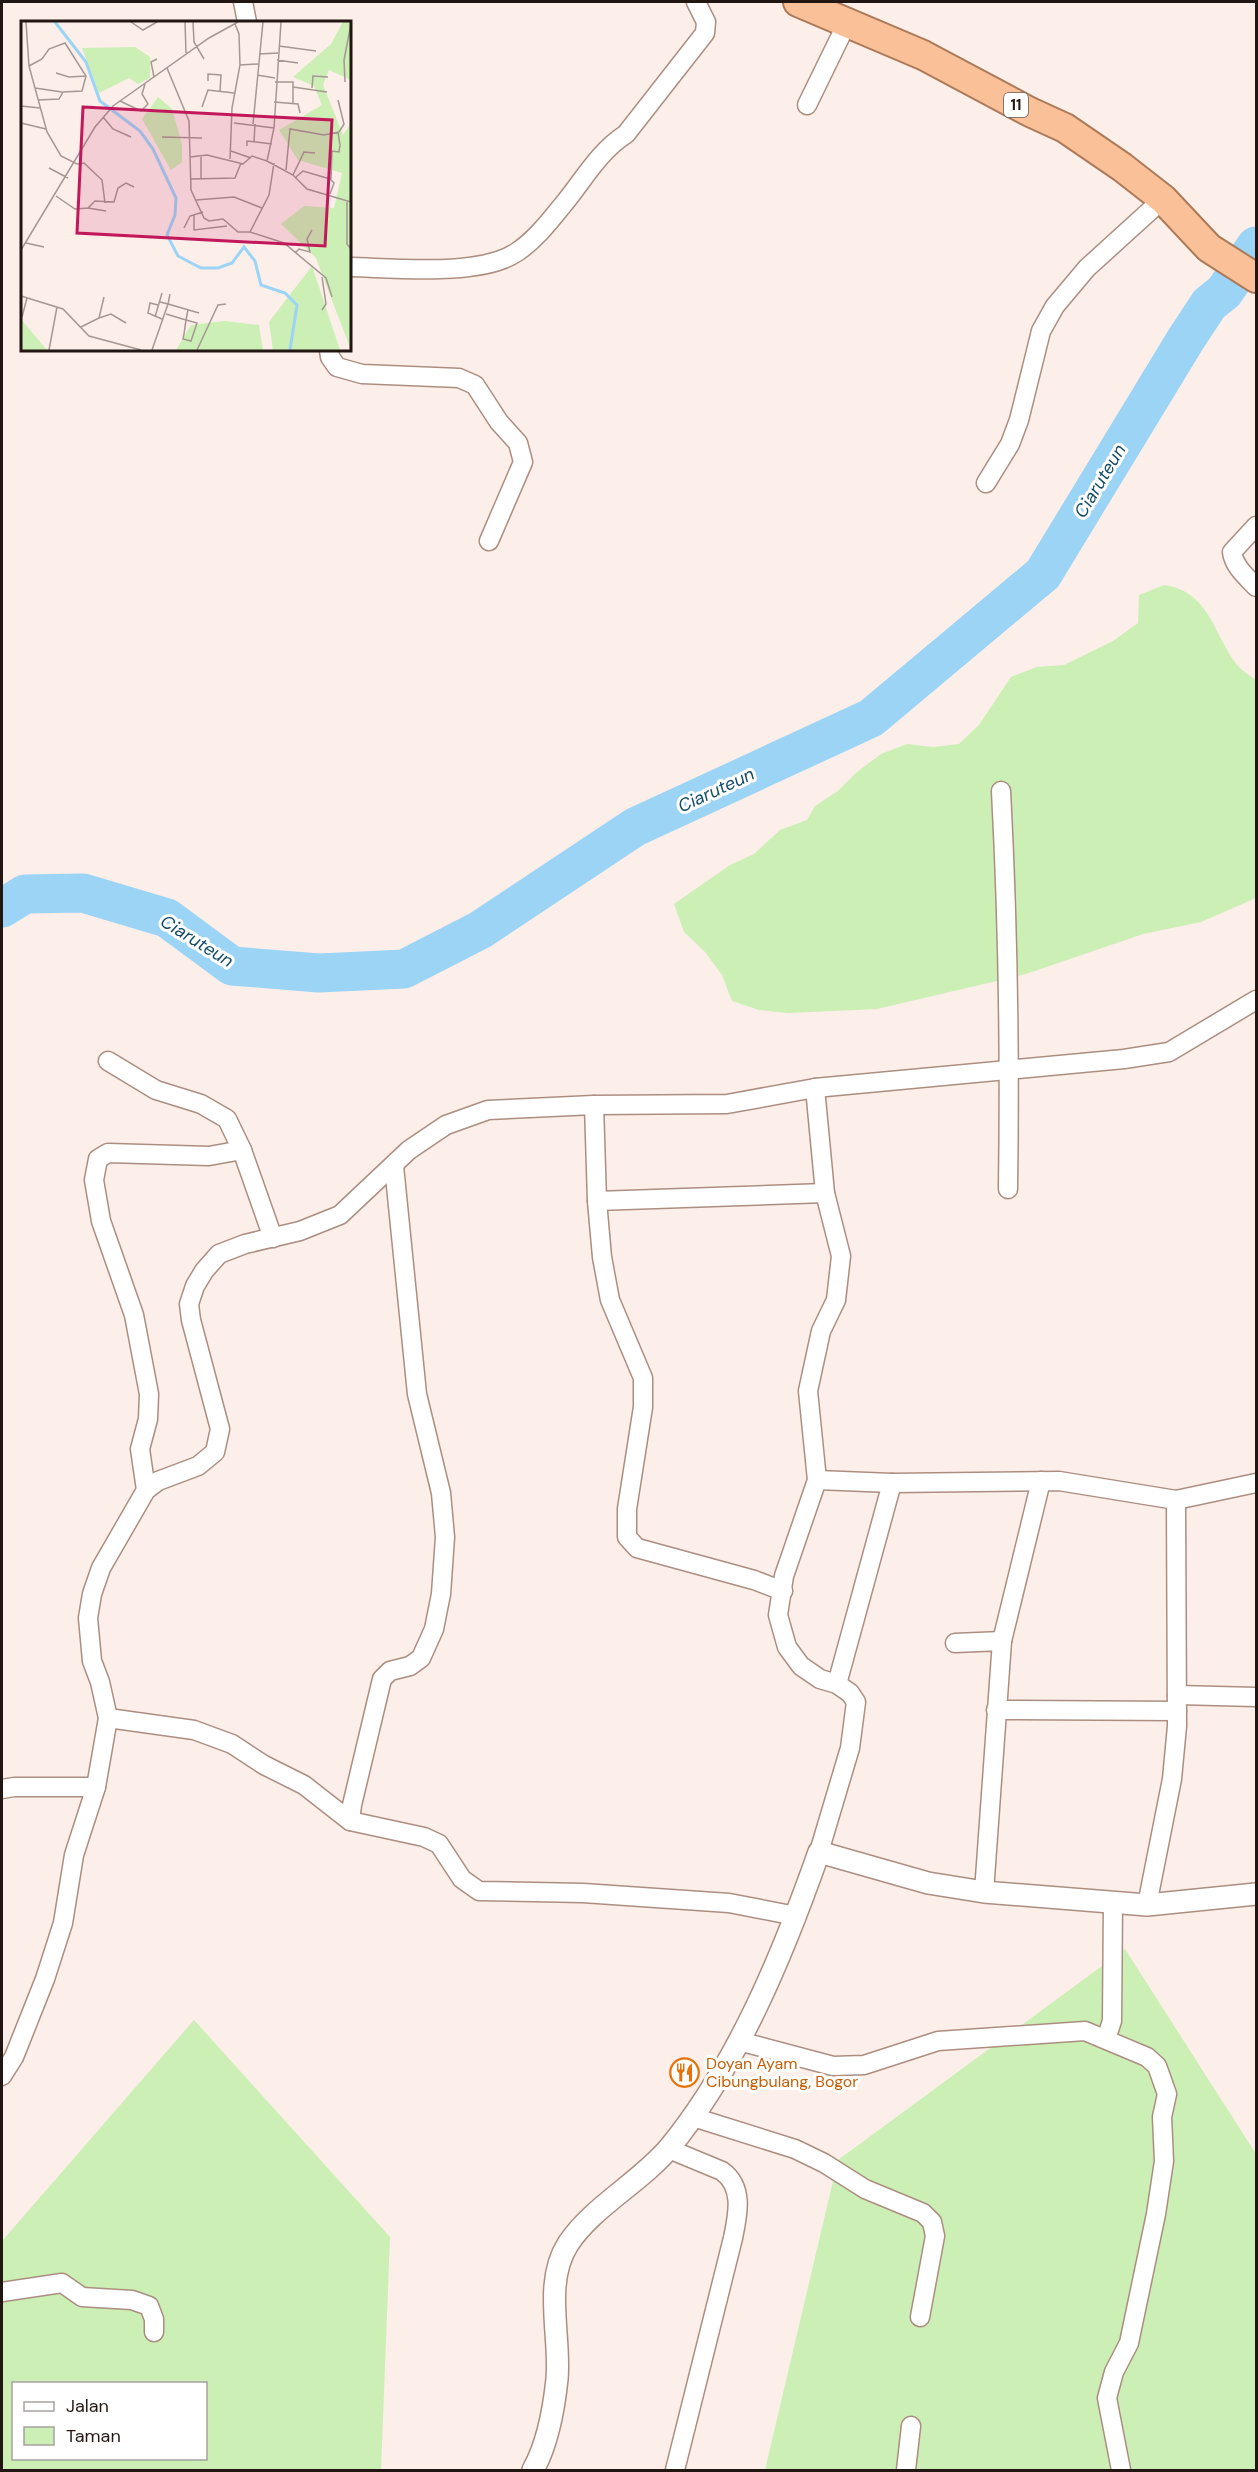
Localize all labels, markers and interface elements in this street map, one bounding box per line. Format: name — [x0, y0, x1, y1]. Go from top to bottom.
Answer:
inset map — [21, 21, 351, 351]
road number: 11 — [1004, 93, 1028, 117]
water label: Ciaruteun — [1069, 440, 1131, 522]
water label: Ciaruteun — [674, 762, 758, 818]
water label: Ciaruteun — [156, 909, 238, 973]
place label: Doyan Ayam Cibungbulang, Bogor — [706, 2053, 858, 2092]
restaurant icon: Doyan Ayam Cibungbulang, Bogor — [669, 2056, 701, 2088]
legend — [12, 2382, 207, 2460]
text: Jalan — [66, 2394, 109, 2418]
text: Taman — [66, 2424, 121, 2448]

